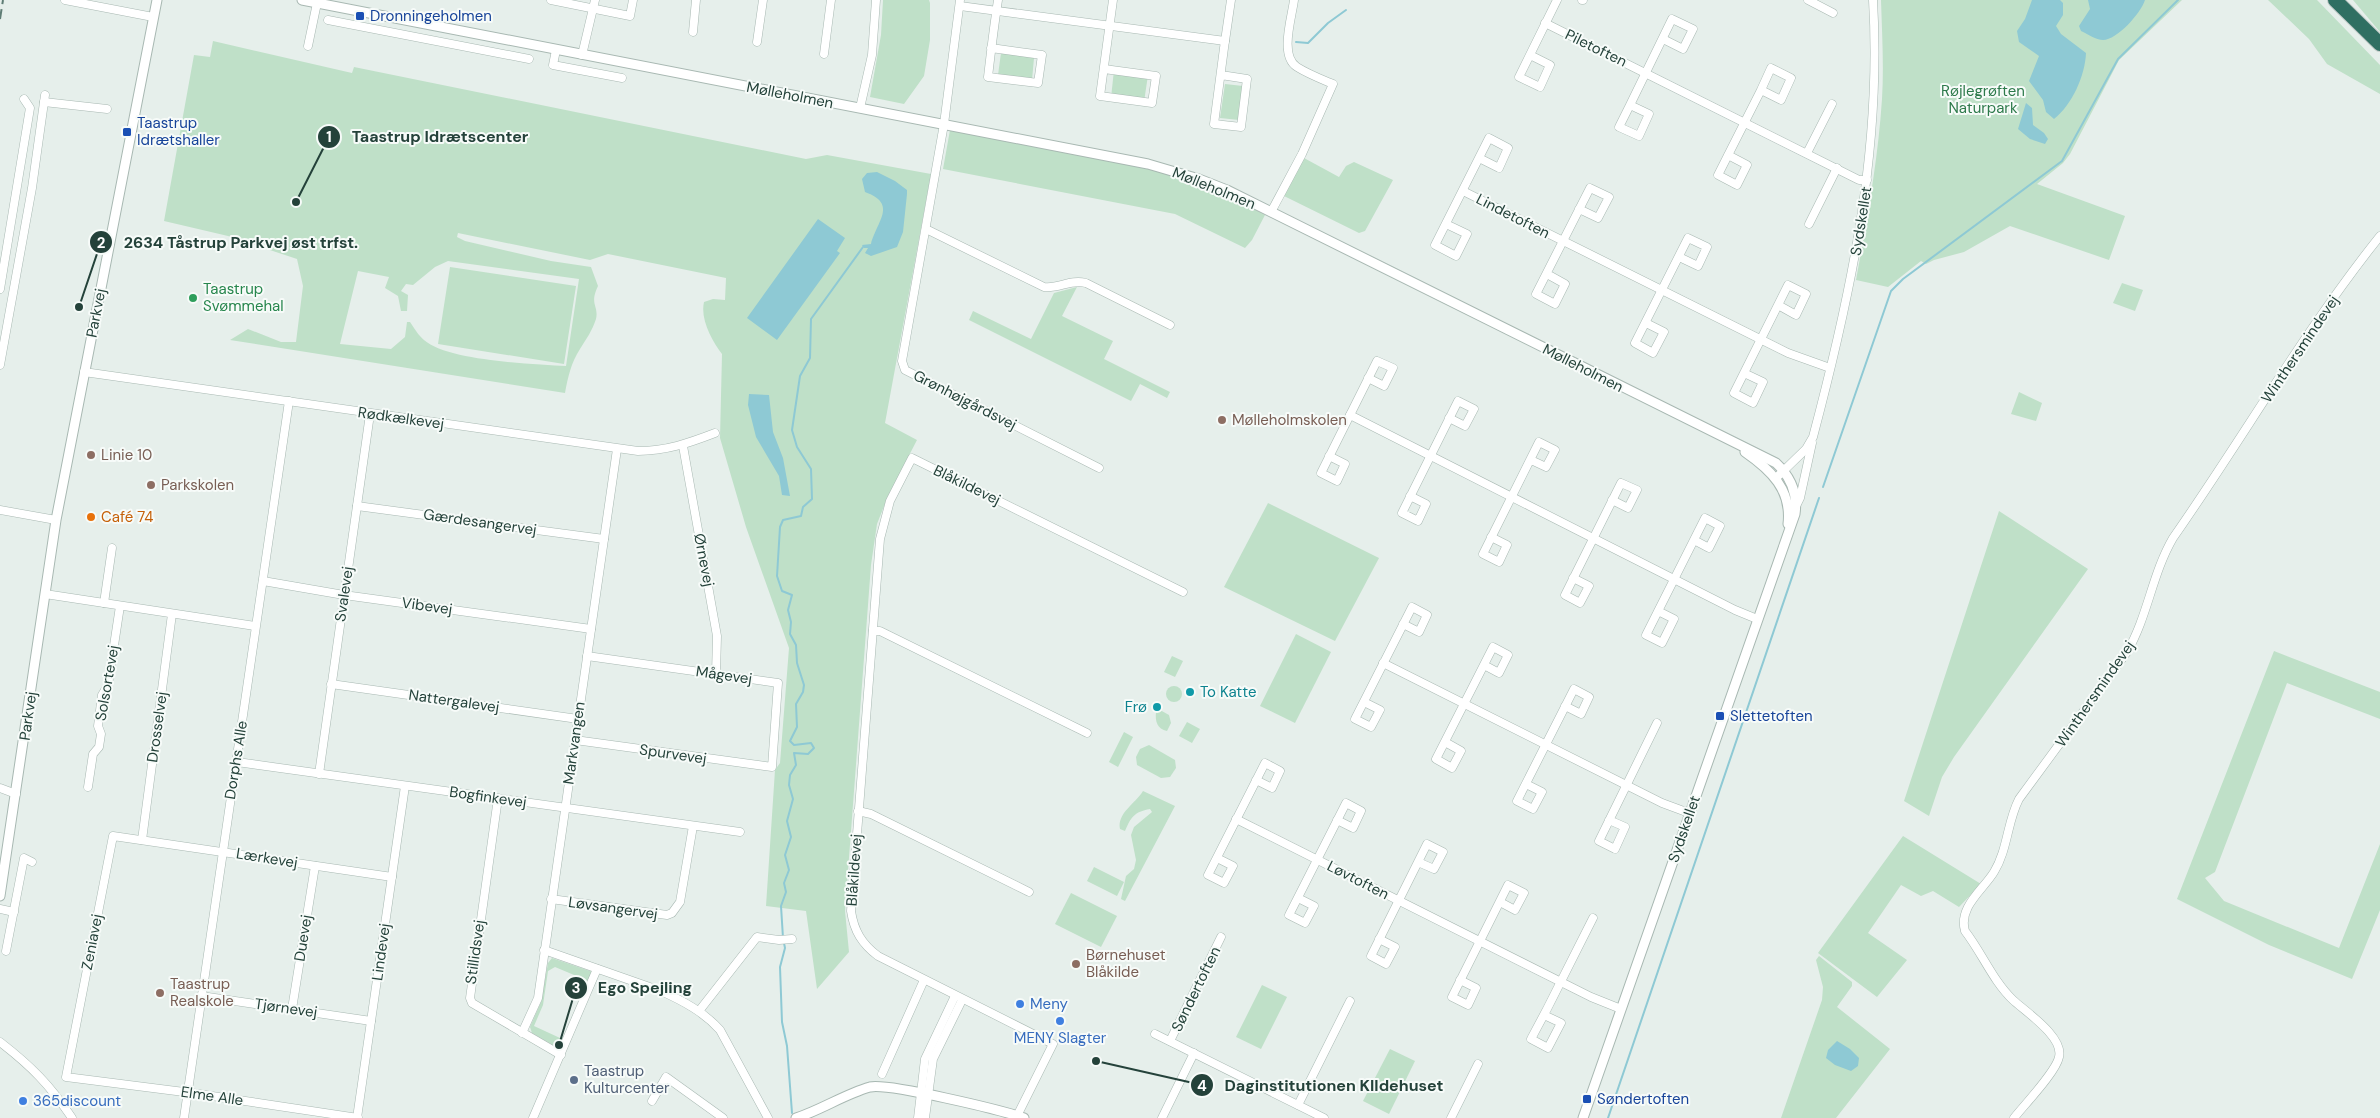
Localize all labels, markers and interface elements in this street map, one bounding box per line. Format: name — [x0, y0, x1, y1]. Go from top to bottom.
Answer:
place label: Dronningeholmen — [370, 6, 492, 26]
marker: Dronningeholmen — [354, 10, 366, 22]
street label: Piletoften — [1562, 24, 1630, 72]
street label: Mølleholmen — [745, 77, 835, 113]
park label: Røjlegrøften Naturpark — [1941, 81, 2025, 118]
place label: Taastrup Idrætshaller — [137, 113, 220, 150]
callout: Taastrup Idrætscenter — [317, 121, 539, 152]
marker: Taastrup Idrætshaller — [121, 126, 133, 138]
text: Taastrup Idrætscenter — [352, 126, 529, 147]
text: 1 — [326, 127, 332, 147]
street label: Mølleholmen — [1169, 162, 1259, 214]
street label: Sydskellet — [1846, 185, 1876, 257]
street label: Lindetoften — [1473, 189, 1553, 243]
callout: 2634 Tåstrup Parkvej øst trfst. — [89, 227, 368, 258]
text: 2634 Tåstrup Parkvej øst trfst. — [124, 232, 358, 253]
text: 2 — [97, 233, 106, 253]
place label: Taastrup Svømmehal — [203, 279, 284, 316]
street label: Parkvej — [81, 287, 111, 339]
street label: Winthersmindevej — [2257, 291, 2343, 407]
marker: Taastrup Svømmehal — [187, 292, 199, 304]
street label: Mølleholmen — [1539, 339, 1627, 397]
street label: Grønhøjgårdsvej — [910, 365, 1020, 435]
street label: Rødkælkevej — [357, 402, 445, 434]
place label: Mølleholmskolen — [1232, 410, 1347, 430]
marker: Mølleholmskolen — [1216, 414, 1228, 426]
place label: Linie 10 — [101, 445, 152, 465]
marker: Linie 10 — [85, 449, 97, 461]
street label: Blåkildevej — [930, 460, 1004, 510]
place label: Parkskolen — [161, 475, 234, 495]
marker: Parkskolen — [145, 479, 157, 491]
street label: Gærdesangervej — [422, 504, 538, 540]
place label: Café 74 — [101, 507, 153, 527]
marker: Café 74 — [85, 511, 97, 523]
street label: Ørnevej — [689, 532, 719, 588]
street label: Svalevej — [330, 565, 358, 623]
street label: Vibevej — [400, 593, 454, 619]
street label: Winthersmindevej — [2051, 637, 2139, 751]
street label: Solsortevej — [91, 644, 123, 722]
street label: Mågevej — [695, 661, 753, 689]
place label: To Katte — [1200, 682, 1256, 702]
street label: Nattergalevej — [407, 685, 501, 717]
marker: To Katte — [1184, 686, 1196, 698]
street label: Parkvej — [15, 690, 41, 742]
street label: Drosselvej — [142, 690, 172, 764]
place label: Frø — [1125, 697, 1147, 717]
street label: Markvangen — [558, 700, 590, 786]
marker: Frø — [1151, 701, 1163, 713]
place label: Slettetoften — [1730, 706, 1813, 726]
marker: Slettetoften — [1714, 710, 1726, 722]
street label: Dorphs Alle — [220, 719, 252, 801]
street label: Spurvevej — [638, 739, 708, 769]
street label: Bogfinkevej — [448, 782, 528, 812]
street label: Sydskellet — [1663, 793, 1705, 865]
street label: Blåkildevej — [841, 833, 867, 907]
street label: Lærkevej — [235, 843, 299, 873]
street label: Løvtoften — [1324, 856, 1392, 904]
street label: Løvsangervej — [567, 892, 659, 924]
street label: Zeniavej — [77, 912, 107, 972]
street label: Duevej — [289, 913, 317, 963]
street label: Stillidsvej — [461, 919, 489, 985]
street label: Lindevej — [367, 922, 395, 982]
street label: Søndertoften — [1167, 943, 1225, 1035]
place label: Børnehuset Blåkilde — [1086, 945, 1166, 982]
marker: Børnehuset Blåkilde — [1070, 958, 1082, 970]
callout: Ego Spejling — [563, 972, 702, 1003]
place label: Taastrup Realskole — [170, 974, 234, 1011]
text: Ego Spejling — [598, 977, 692, 998]
text: 3 — [571, 978, 581, 998]
marker: Taastrup Realskole — [154, 987, 166, 999]
street label: Tjørnevej — [253, 994, 319, 1022]
place label: Meny — [1030, 994, 1069, 1014]
marker: Meny — [1014, 998, 1026, 1010]
marker: MENY Slagter — [1054, 1015, 1066, 1027]
place label: MENY Slagter — [1014, 1028, 1107, 1048]
place label: Taastrup Kulturcenter — [584, 1061, 670, 1098]
callout: Daginstitutionen KIldehuset — [1189, 1070, 1453, 1101]
marker: Taastrup Kulturcenter — [568, 1074, 580, 1086]
text: Daginstitutionen KIldehuset — [1225, 1075, 1444, 1096]
text: 4 — [1197, 1076, 1207, 1096]
street label: Elme Alle — [179, 1082, 245, 1110]
place label: Søndertoften — [1597, 1089, 1689, 1109]
place label: 365discount — [33, 1091, 121, 1111]
marker: Søndertoften — [1581, 1093, 1593, 1105]
marker: 365discount — [17, 1095, 29, 1107]

